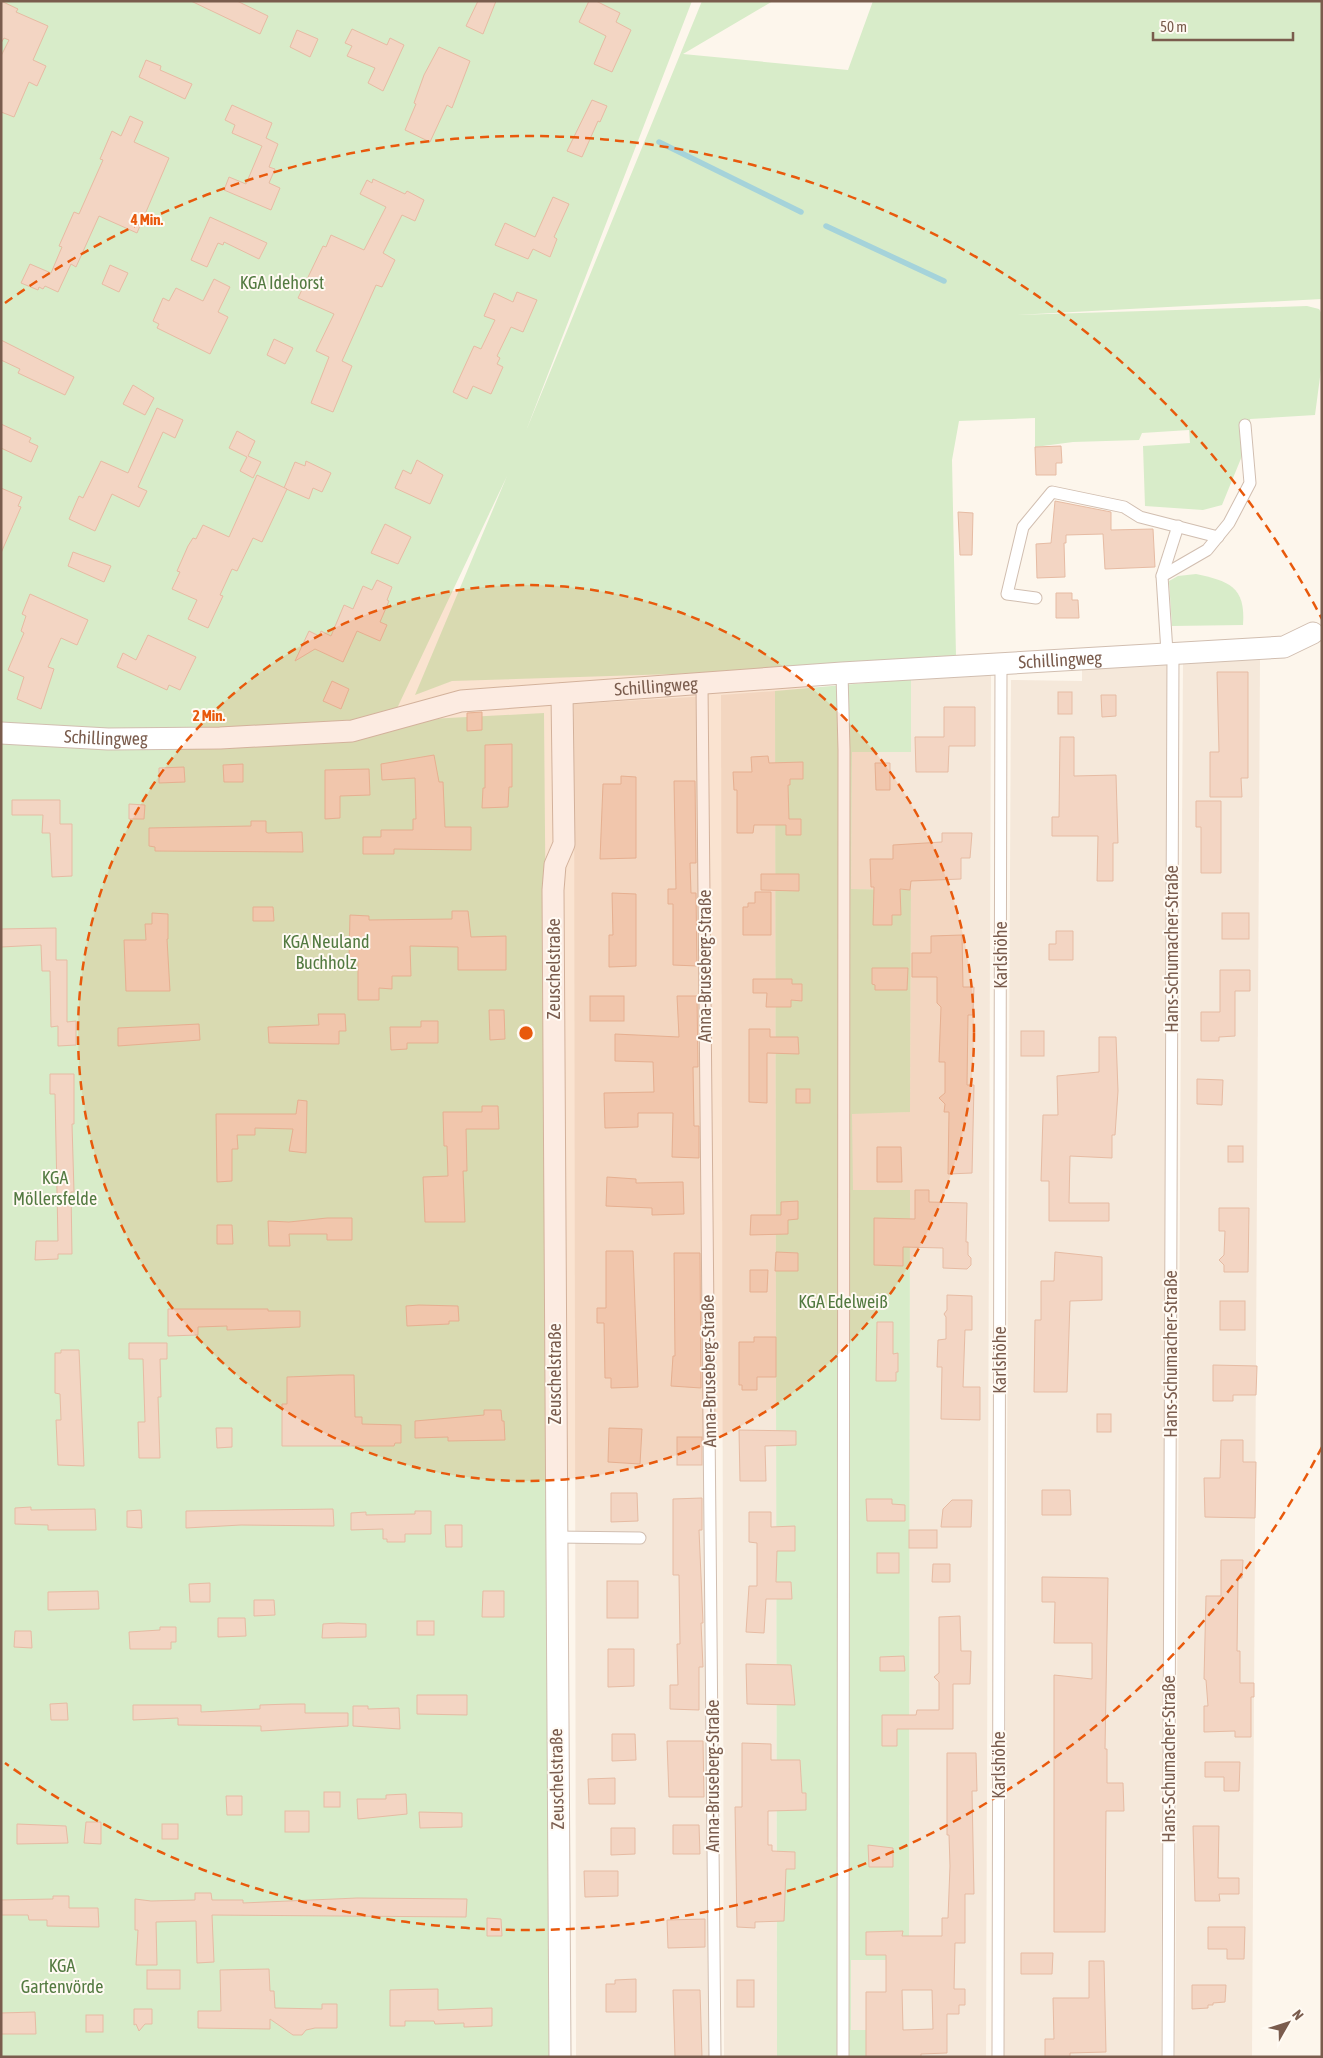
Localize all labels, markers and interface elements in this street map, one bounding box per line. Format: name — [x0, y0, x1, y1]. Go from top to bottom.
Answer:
scale bar — [1153, 10, 1293, 42]
text: 50 m — [1160, 18, 1187, 35]
text: 4 Min. — [130, 211, 164, 228]
park label: KGA Idehorst — [240, 272, 324, 293]
street label: Schillingweg — [1018, 647, 1103, 673]
street label: Schillingweg — [613, 673, 699, 700]
text: 2 Min. — [193, 707, 226, 724]
street label: Schillingweg — [63, 726, 148, 749]
street label: Hans-Schumacher-Straße — [1161, 865, 1182, 1033]
street label: Anna-Bruseberg-Straße — [694, 890, 715, 1042]
street label: Zeuschelstraße — [543, 918, 564, 1020]
street label: Karlshöhe — [990, 921, 1011, 989]
park label: KGA Neuland Buchholz — [283, 931, 370, 973]
centre of rings — [517, 1024, 535, 1042]
park label: KGA Möllersfelde — [13, 1167, 97, 1209]
street label: Hans-Schumacher-Straße — [1160, 1270, 1181, 1438]
park label: KGA Edelweiß — [798, 1291, 888, 1312]
street label: Anna-Bruseberg-Straße — [697, 1295, 720, 1447]
street label: Zeuschelstraße — [544, 1323, 565, 1425]
street label: Karlshöhe — [989, 1326, 1010, 1394]
street label: Hans-Schumacher-Straße — [1158, 1675, 1179, 1843]
street label: Anna-Bruseberg-Straße — [702, 1700, 723, 1852]
street label: Zeuschelstraße — [545, 1728, 568, 1830]
street label: Karlshöhe — [988, 1731, 1009, 1799]
park label: KGA Gartenvörde — [21, 1955, 103, 1997]
north arrow — [1263, 1998, 1313, 2048]
text: N — [1289, 2007, 1307, 2023]

